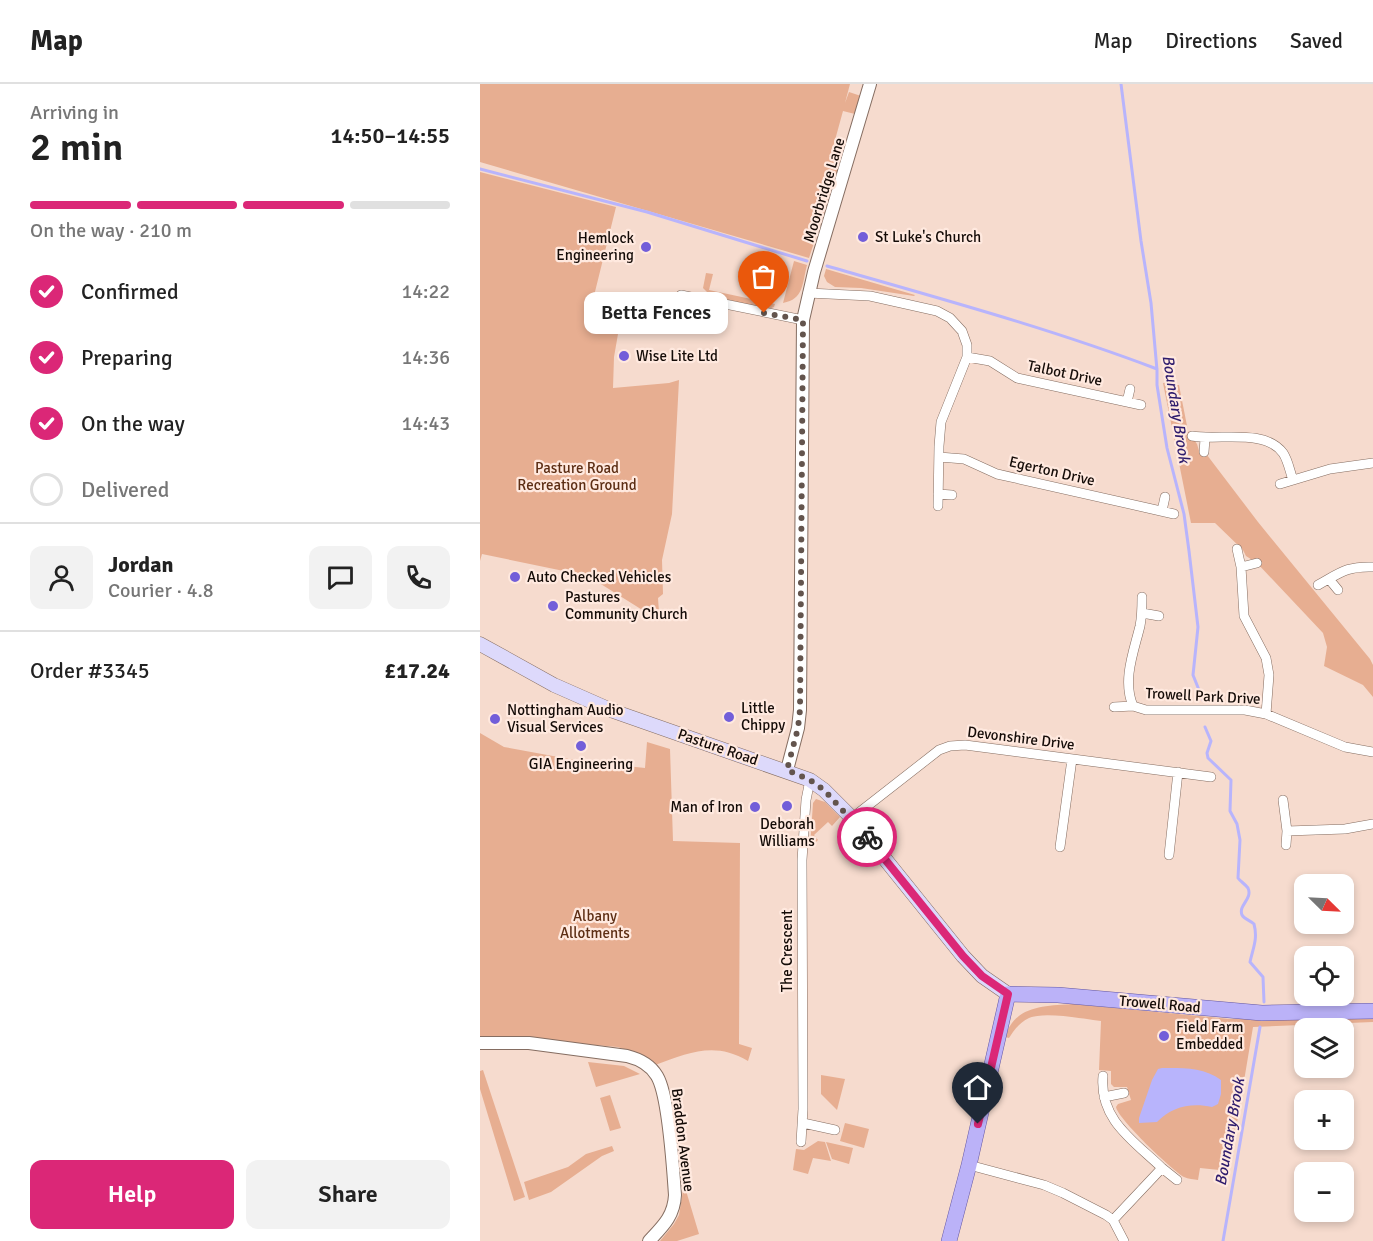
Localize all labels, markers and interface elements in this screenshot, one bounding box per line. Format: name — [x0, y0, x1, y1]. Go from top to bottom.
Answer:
text: Map — [30, 24, 83, 58]
text: Map — [1094, 28, 1132, 54]
text: Directions — [1165, 28, 1257, 54]
text: Saved — [1290, 28, 1343, 54]
text: Arriving in — [30, 100, 119, 125]
text: 14:50–14:55 — [331, 122, 450, 149]
text: 2 min — [30, 123, 123, 171]
street label: Moorbridge Lane — [800, 135, 848, 245]
text: On the way · 210 m — [30, 218, 192, 243]
place label: St Luke's Church — [875, 228, 981, 246]
place label: Hemlock Engineering — [556, 229, 634, 264]
marker: St Luke's Church — [856, 230, 870, 244]
marker: Hemlock Engineering — [639, 240, 653, 254]
pin — [738, 251, 789, 313]
icon: bag — [747, 260, 780, 293]
icon: check — [30, 275, 63, 308]
text: Confirmed — [81, 278, 179, 305]
text: 14:22 — [401, 279, 450, 304]
callout: Betta Fences — [584, 292, 728, 334]
text: Betta Fences — [601, 300, 711, 325]
icon: check — [30, 341, 63, 374]
text: Preparing — [81, 344, 173, 371]
text: 14:36 — [401, 345, 450, 370]
place label: Wise Lite Ltd — [636, 347, 718, 365]
marker: Wise Lite Ltd — [617, 349, 631, 363]
water label: Boundary Brook — [1158, 354, 1195, 466]
street label: Talbot Drive — [1026, 356, 1104, 390]
icon: check — [30, 407, 63, 440]
text: On the way — [81, 410, 185, 437]
text: 14:43 — [401, 411, 450, 436]
street label: Egerton Drive — [1007, 452, 1097, 490]
park label: Pasture Road Recreation Ground — [517, 459, 637, 494]
text: Delivered — [81, 476, 169, 503]
button: person — [30, 546, 93, 609]
button: chat — [309, 546, 372, 609]
button: phone — [387, 546, 450, 609]
text: Jordan — [108, 551, 174, 578]
place label: Auto Checked Vehicles — [527, 568, 672, 586]
marker: Auto Checked Vehicles — [508, 570, 522, 584]
text: Courier · 4.8 — [108, 578, 214, 603]
place label: Pastures Community Church — [565, 588, 688, 623]
marker: Pastures Community Church — [546, 599, 560, 613]
text: Order #3345 — [30, 657, 150, 684]
text: £17.24 — [384, 657, 450, 684]
street label: Trowell Park Drive — [1145, 684, 1261, 708]
place label: Little Chippy — [741, 699, 785, 734]
place label: Nottingham Audio Visual Services — [507, 701, 624, 736]
marker: Little Chippy — [722, 710, 736, 724]
marker: Nottingham Audio Visual Services — [488, 712, 502, 726]
street label: Devonshire Drive — [966, 722, 1076, 754]
street label: Pasture Road — [675, 725, 761, 769]
marker: GIA Engineering — [574, 739, 588, 753]
place label: GIA Engineering — [529, 755, 633, 773]
place label: Man of Iron — [670, 798, 743, 816]
marker: Deborah Williams — [780, 799, 794, 813]
marker: Man of Iron — [748, 800, 762, 814]
courier — [837, 807, 897, 867]
place label: Deborah Williams — [759, 815, 815, 850]
icon: bike — [851, 821, 884, 854]
north arrow — [1294, 874, 1354, 934]
map controls — [1294, 874, 1354, 1222]
park label: Albany Allotments — [560, 907, 630, 942]
street label: The Crescent — [778, 910, 796, 992]
button: locate — [1294, 946, 1354, 1006]
street label: Trowell Road — [1119, 991, 1202, 1017]
place label: Field Farm Embedded — [1176, 1018, 1243, 1053]
button: layers — [1294, 1018, 1354, 1078]
marker: Field Farm Embedded — [1157, 1029, 1171, 1043]
pin — [952, 1062, 1003, 1124]
icon: home — [961, 1071, 994, 1104]
water label: Boundary Brook — [1211, 1075, 1250, 1187]
street label: Braddon Avenue — [668, 1087, 698, 1193]
button: + — [1294, 1090, 1354, 1150]
button: Help — [30, 1160, 234, 1229]
button: Share — [246, 1160, 450, 1229]
button: − — [1294, 1162, 1354, 1222]

